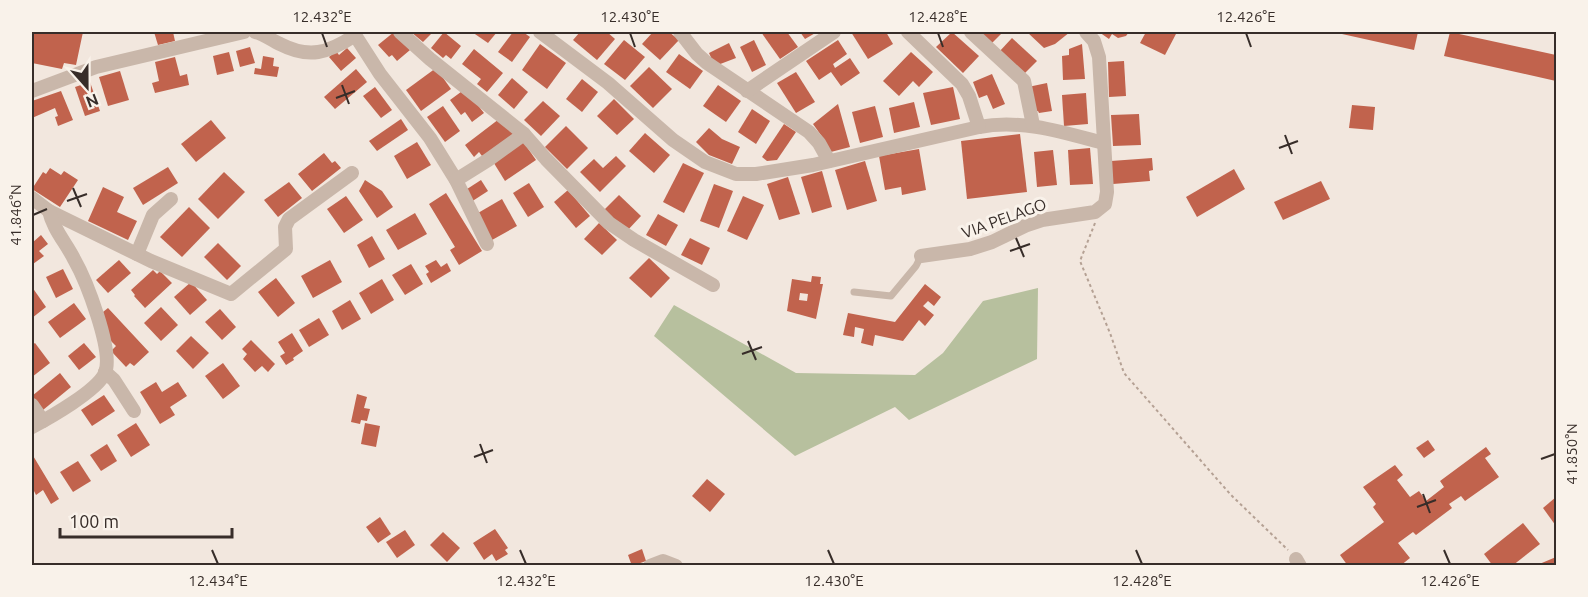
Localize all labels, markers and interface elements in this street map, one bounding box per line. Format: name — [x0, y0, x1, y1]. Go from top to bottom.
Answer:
text: 12.432°E — [292, 8, 352, 25]
text: 12.430°E — [600, 8, 660, 25]
text: 12.428°E — [908, 8, 968, 25]
text: 12.426°E — [1216, 8, 1276, 25]
north arrow — [57, 57, 117, 117]
text: N — [84, 90, 101, 112]
text: 41.846°N — [7, 184, 24, 246]
street label: VIA PELAGO — [959, 194, 1049, 242]
text: 41.850°N — [1563, 423, 1580, 485]
scale bar — [60, 501, 232, 539]
text: 100 m — [69, 511, 119, 531]
text: 12.434°E — [188, 572, 248, 589]
text: 12.432°E — [496, 572, 556, 589]
text: 12.430°E — [804, 572, 864, 589]
text: 12.428°E — [1112, 572, 1172, 589]
text: 12.426°E — [1420, 572, 1480, 589]

